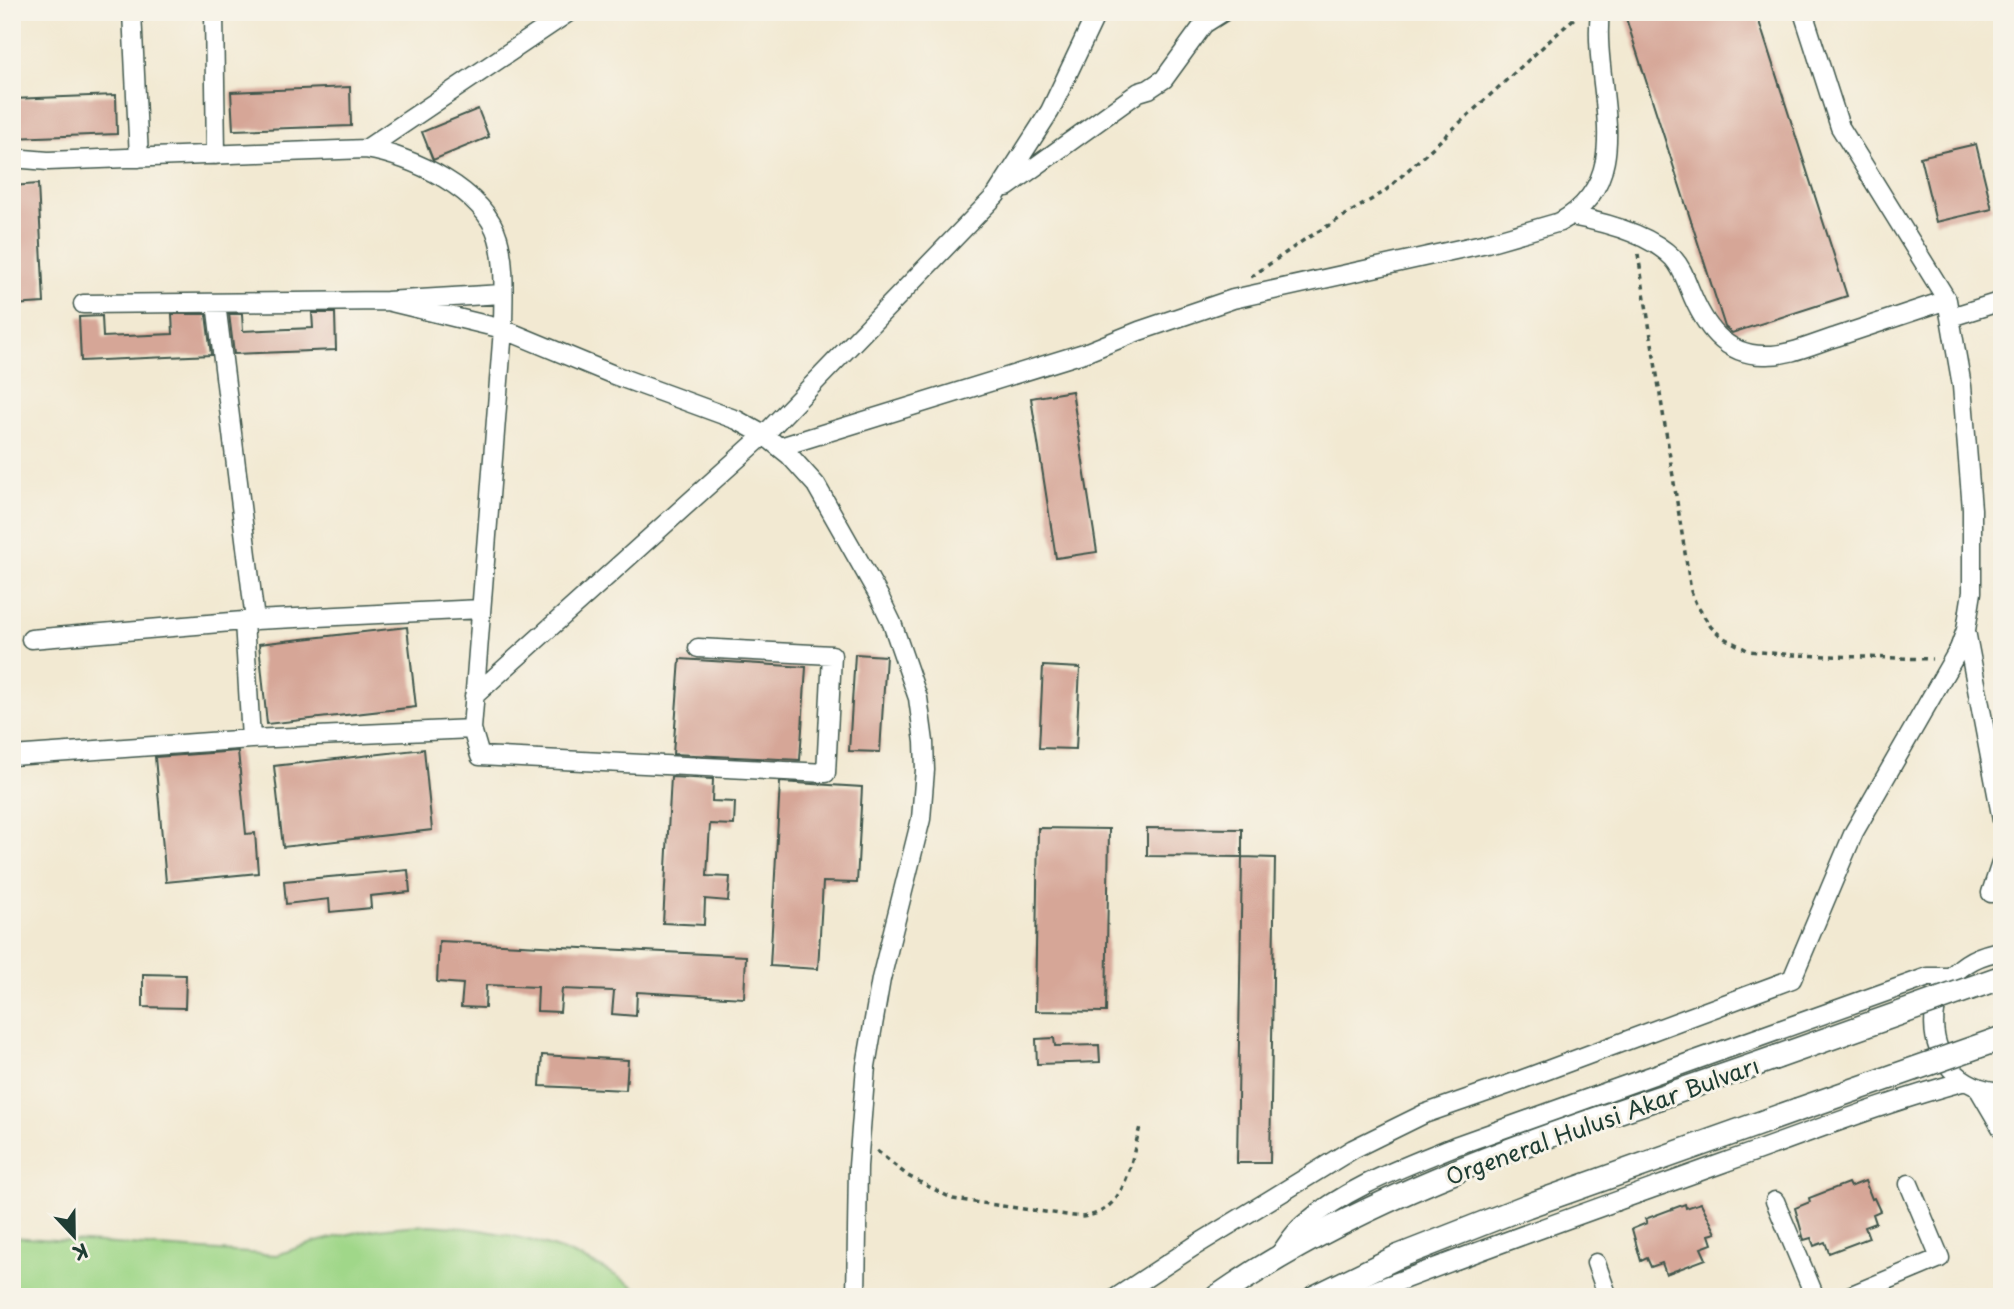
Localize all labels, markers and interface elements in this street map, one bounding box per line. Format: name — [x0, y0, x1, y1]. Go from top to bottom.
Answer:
street label: Orgeneral Hulusi Akar Bulvarı — [1440, 1047, 1764, 1193]
north arrow — [38, 1200, 108, 1270]
text: K — [69, 1237, 92, 1268]

